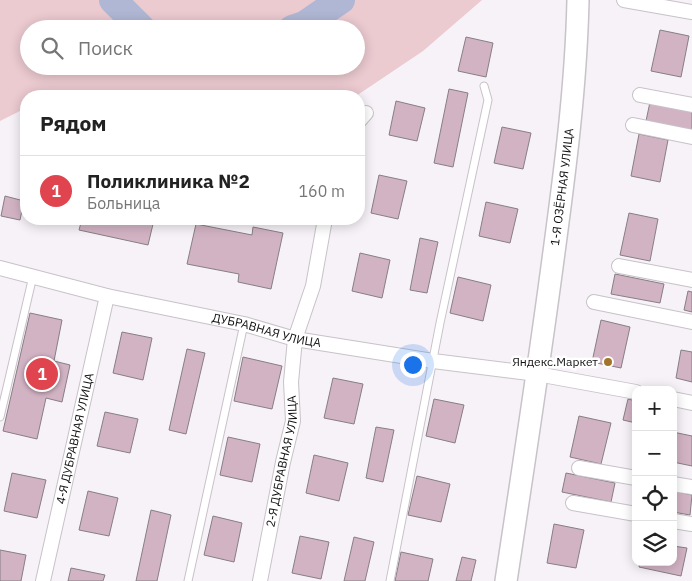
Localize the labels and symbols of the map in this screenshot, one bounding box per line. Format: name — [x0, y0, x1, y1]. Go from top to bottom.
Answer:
street label: 1-Я ОЗЁРНАЯ УЛИЦА — [547, 127, 576, 247]
street label: ДУБРАВНАЯ УЛИЦА — [211, 310, 323, 350]
your location — [400, 352, 426, 378]
place label: Яндекс.Маркет — [512, 354, 598, 369]
pin: 1 — [26, 355, 58, 393]
marker: Яндекс.Маркет — [602, 356, 614, 368]
street label: 4-Я ДУБРАВНАЯ УЛИЦА — [52, 371, 97, 506]
street label: 2-Я ДУБРАВНАЯ УЛИЦА — [263, 395, 300, 528]

